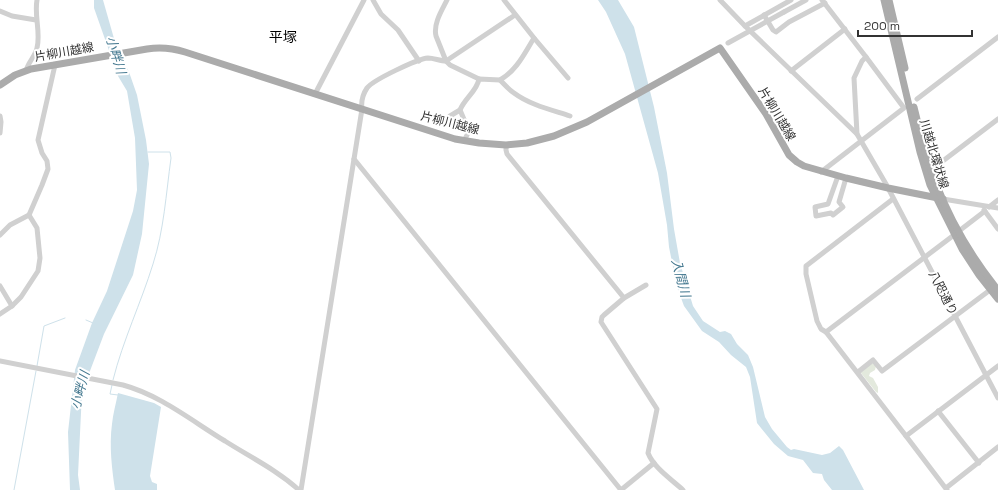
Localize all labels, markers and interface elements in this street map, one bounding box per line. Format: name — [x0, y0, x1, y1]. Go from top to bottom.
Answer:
scale bar — [858, 12, 972, 38]
text: 200 m — [864, 18, 900, 34]
district label: 平塚 — [269, 28, 297, 46]
water label: 小畔川 — [102, 34, 130, 78]
street label: 片柳川越線 — [33, 39, 95, 65]
street label: 片柳川越線 — [755, 84, 799, 144]
street label: 片柳川越線 — [419, 108, 481, 138]
street label: 川越北環状線 — [916, 117, 952, 191]
water label: 入間川 — [668, 257, 695, 301]
street label: 八咫通り — [925, 268, 961, 318]
water label: 小畔川 — [67, 367, 94, 411]

